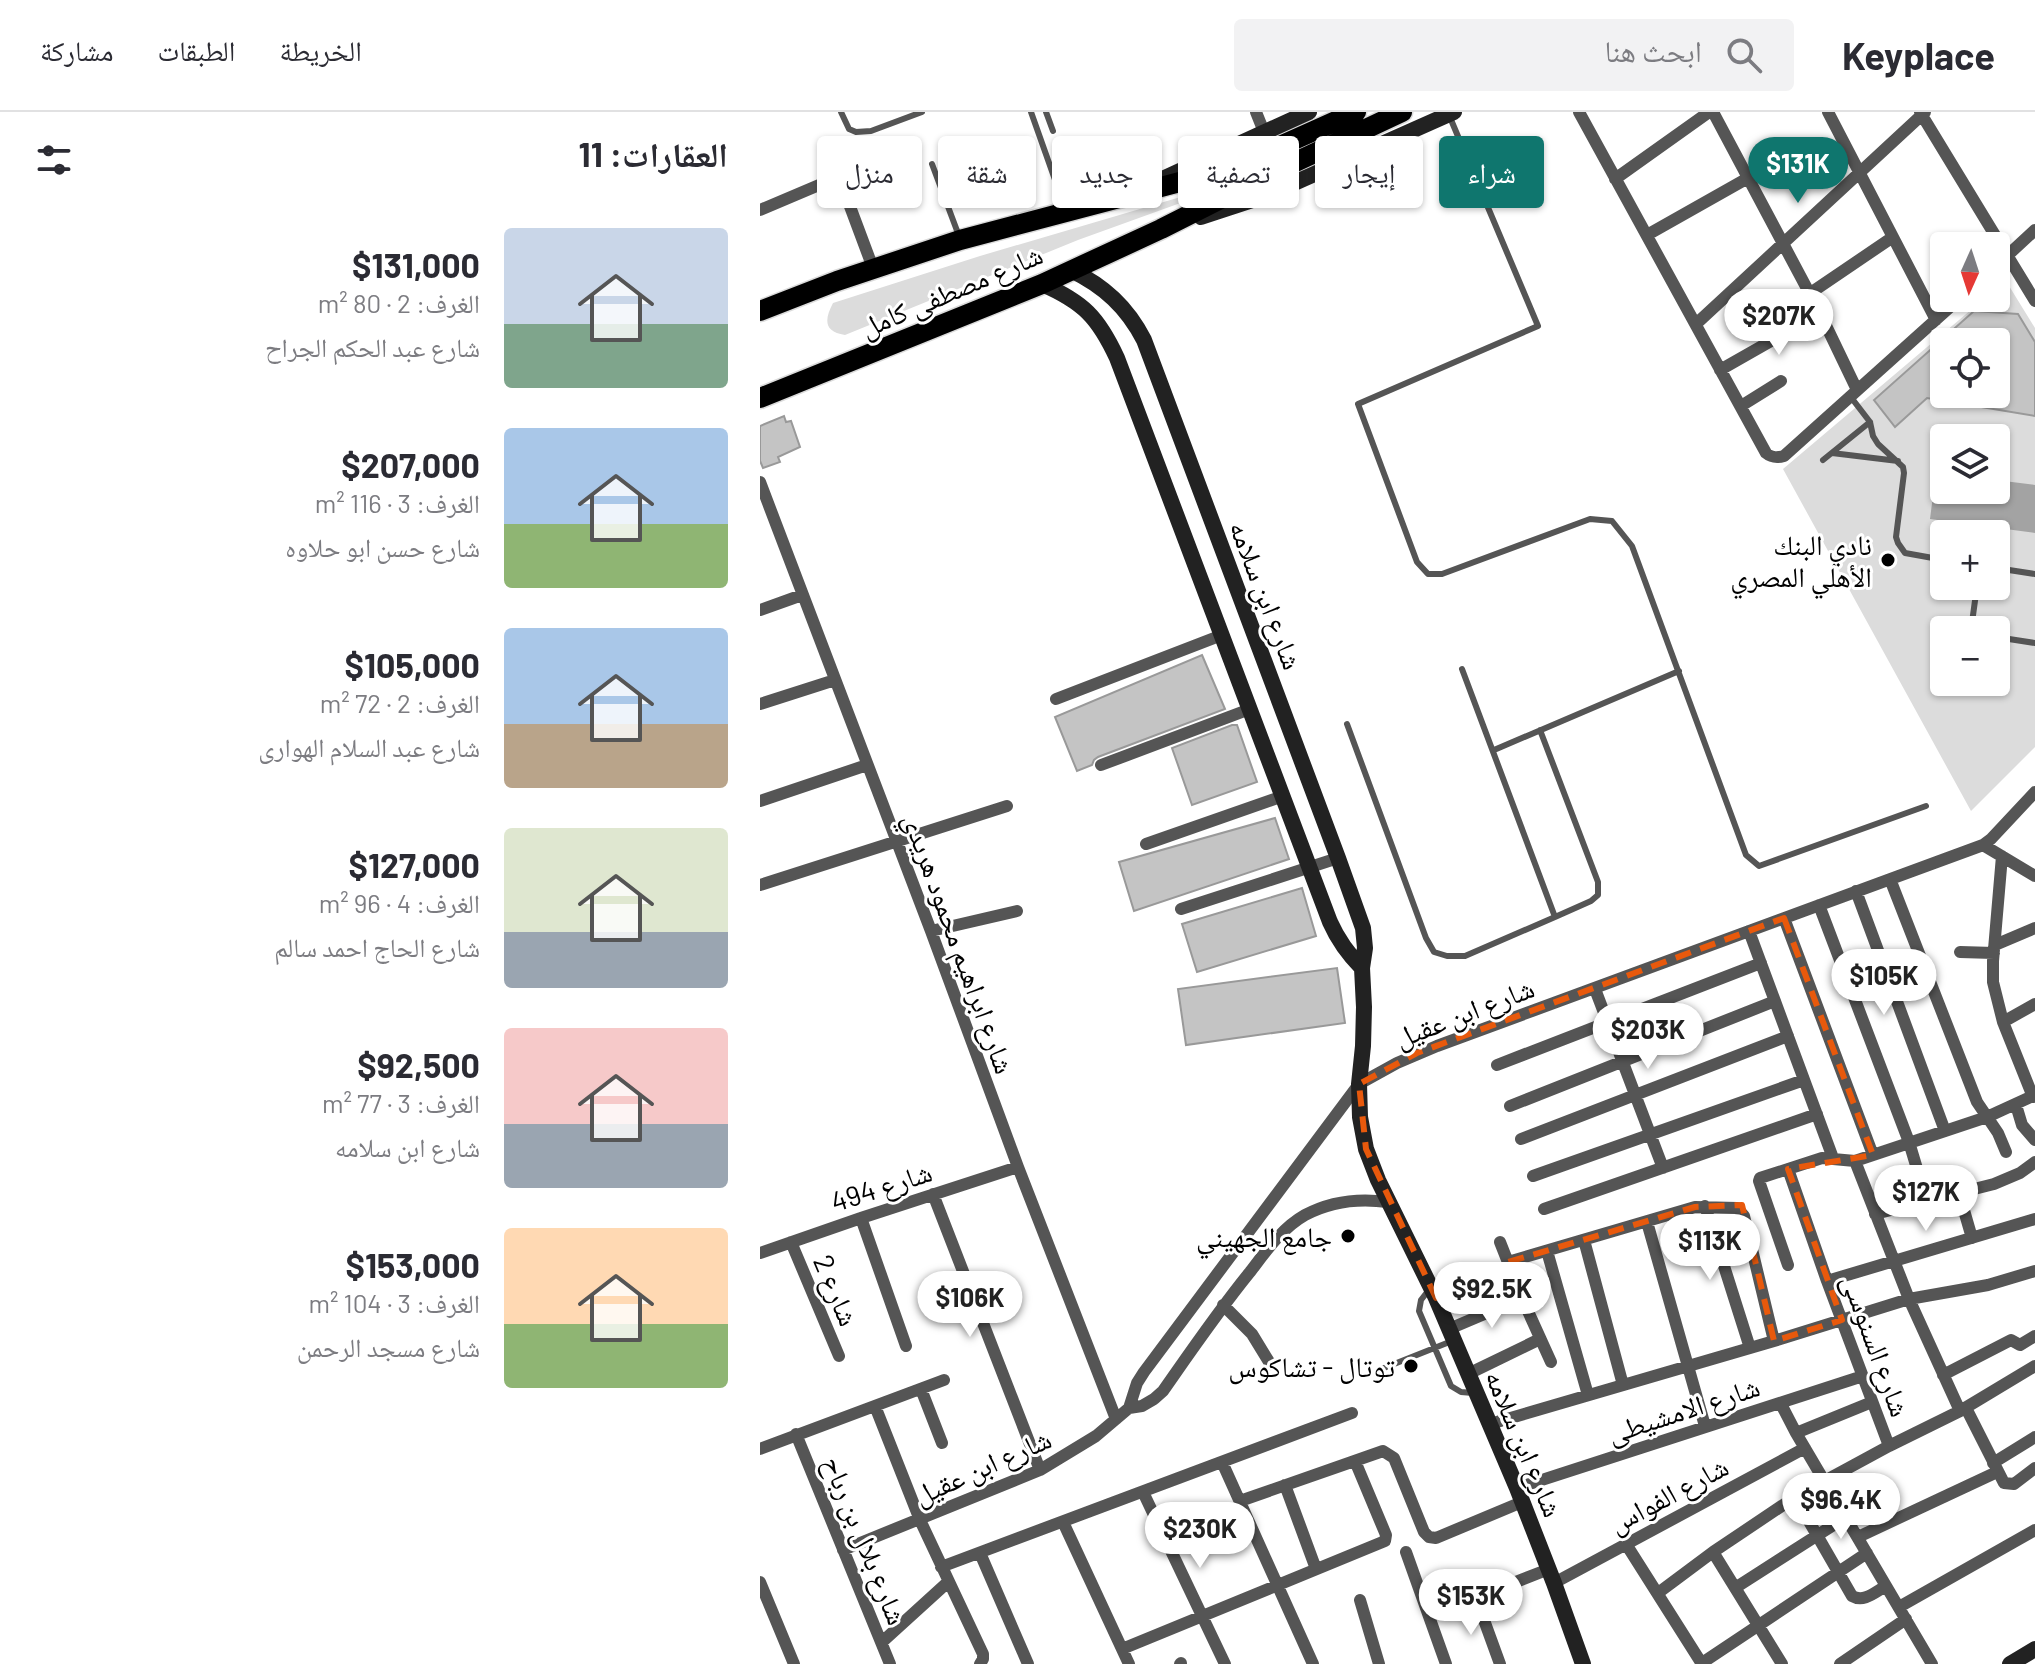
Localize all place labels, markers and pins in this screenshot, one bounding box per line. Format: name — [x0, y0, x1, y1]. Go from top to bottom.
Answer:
pin: $131K — [1742, 137, 1854, 205]
pin: $207K — [1723, 289, 1835, 357]
place label: نادي البنك الأهلي المصري — [1730, 527, 1872, 600]
marker: نادي البنك الأهلي المصري — [1879, 551, 1897, 569]
pin: $105K — [1828, 949, 1940, 1017]
pin: $203K — [1592, 1003, 1704, 1071]
pin: $127K — [1870, 1165, 1982, 1233]
pin: $113K — [1654, 1214, 1766, 1282]
place label: جامع الجهيني — [1196, 1219, 1332, 1260]
marker: جامع الجهيني — [1339, 1227, 1357, 1245]
pin: $92.5K — [1427, 1262, 1557, 1330]
pin: $106K — [914, 1271, 1026, 1339]
place label: توتال - تشاكوس — [1228, 1349, 1395, 1385]
marker: توتال - تشاكوس — [1402, 1357, 1420, 1375]
pin: $96.4K — [1776, 1473, 1906, 1541]
pin: $230K — [1144, 1502, 1256, 1570]
pin: $153K — [1415, 1569, 1527, 1637]

